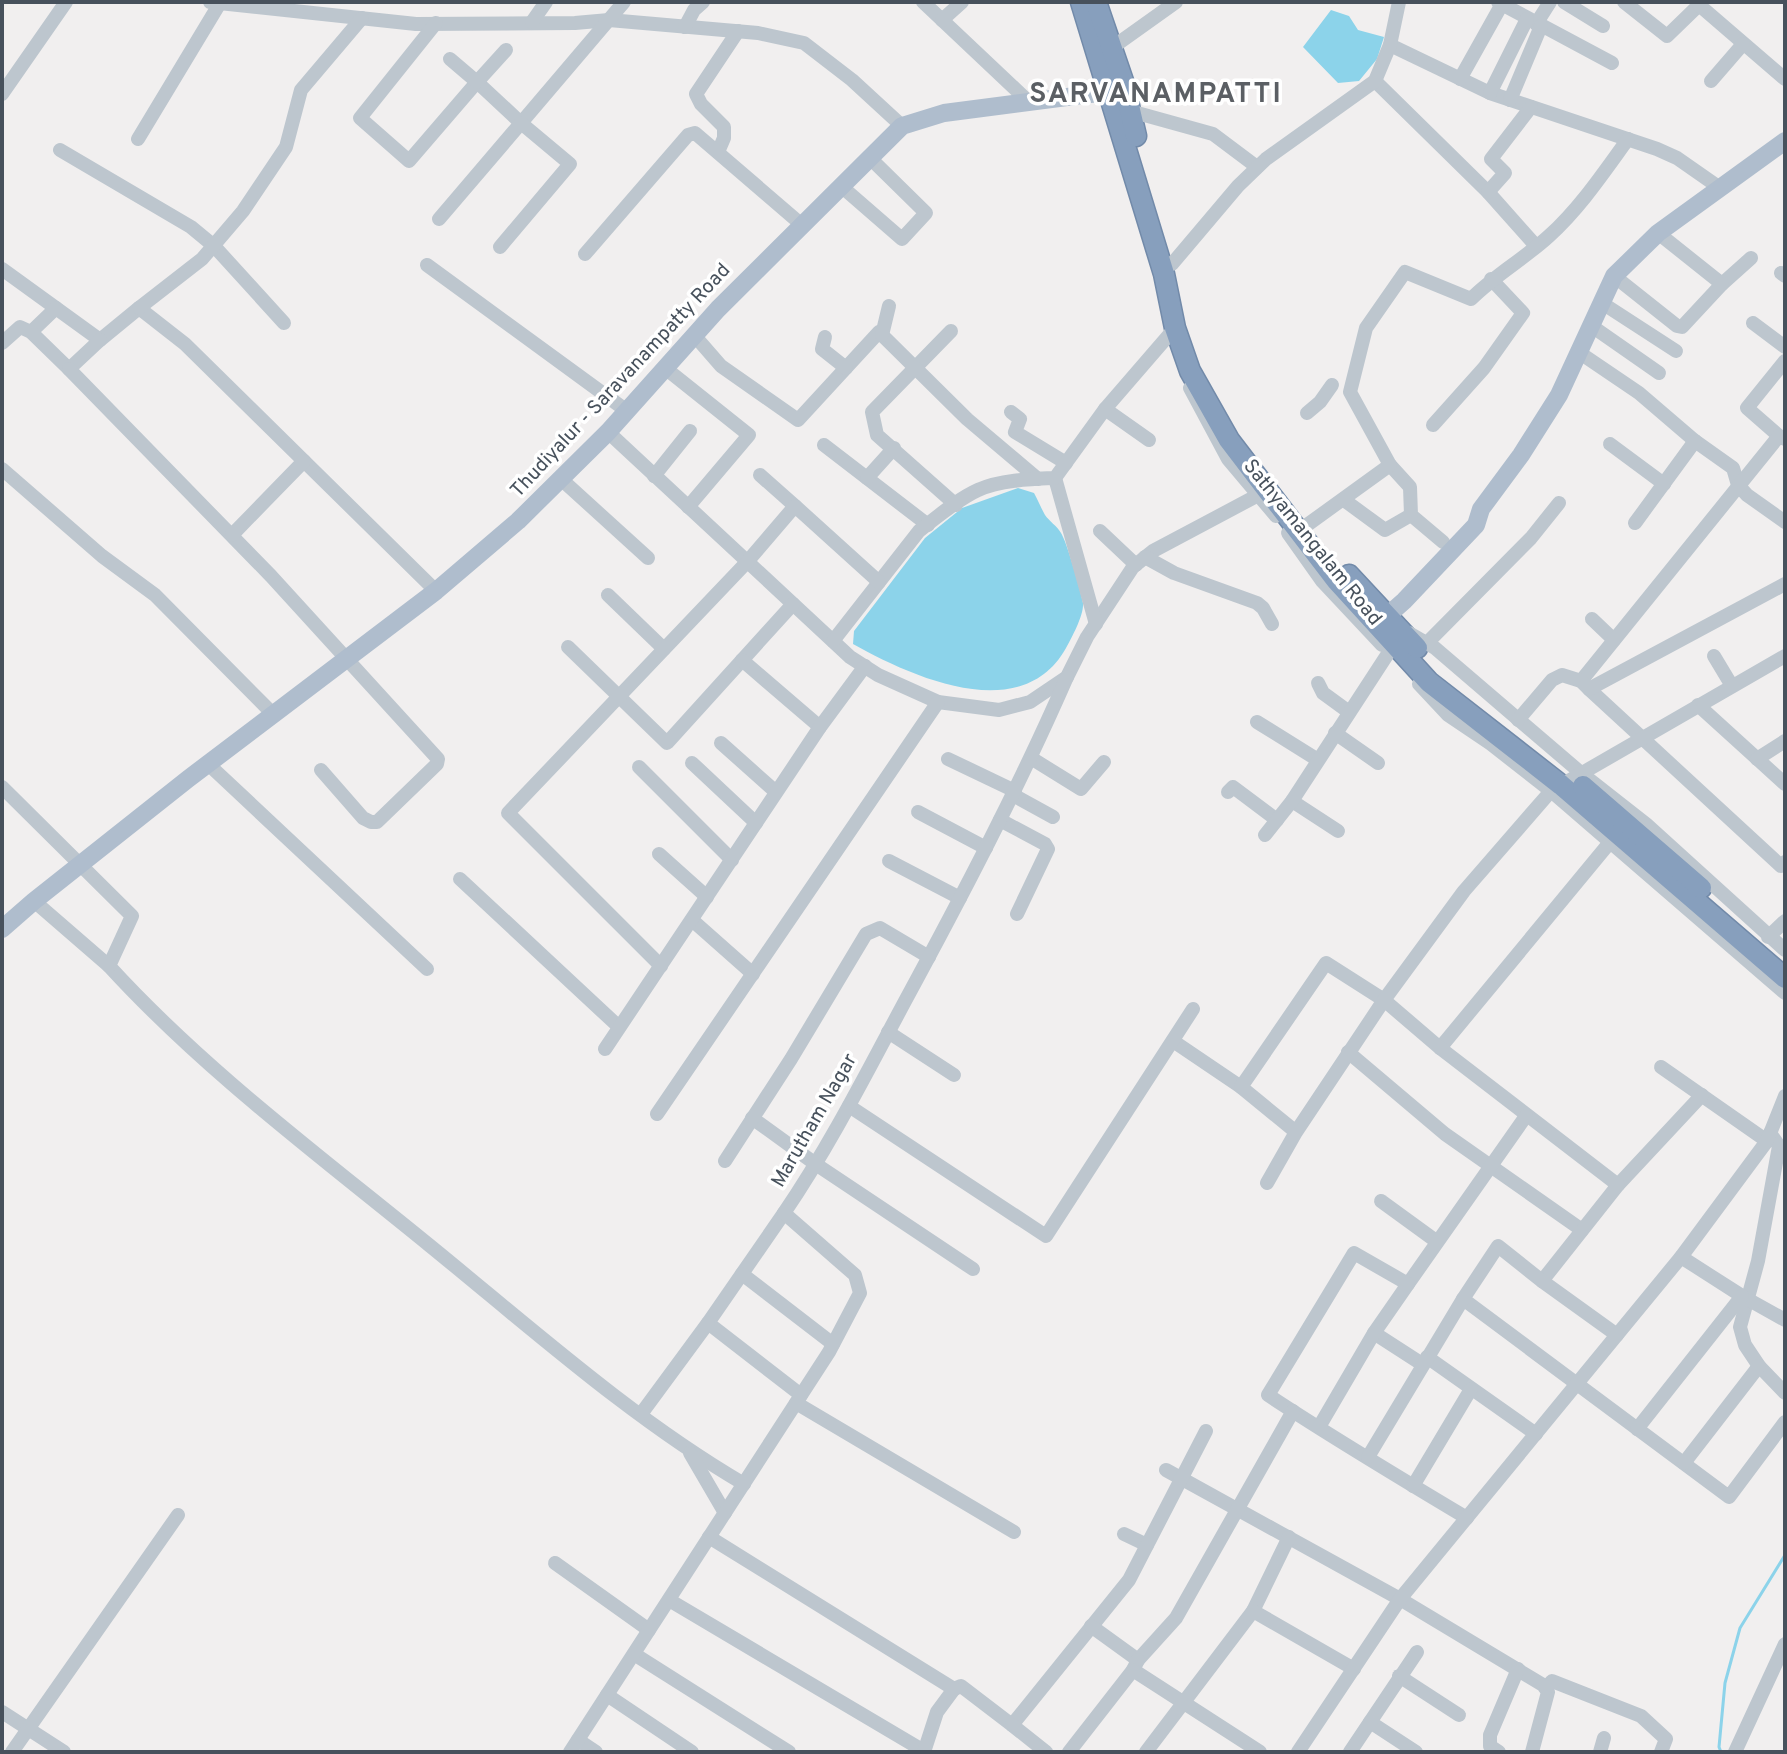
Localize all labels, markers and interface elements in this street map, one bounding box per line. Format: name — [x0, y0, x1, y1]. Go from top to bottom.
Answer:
district label: SARVANAMPATTI — [1029, 77, 1283, 113]
street label: Thudiyalur - Saravanampatty Road — [505, 258, 737, 504]
street label: Sathyamangalam Road — [1237, 454, 1387, 632]
street label: Marutham Nagar — [766, 1049, 864, 1193]

